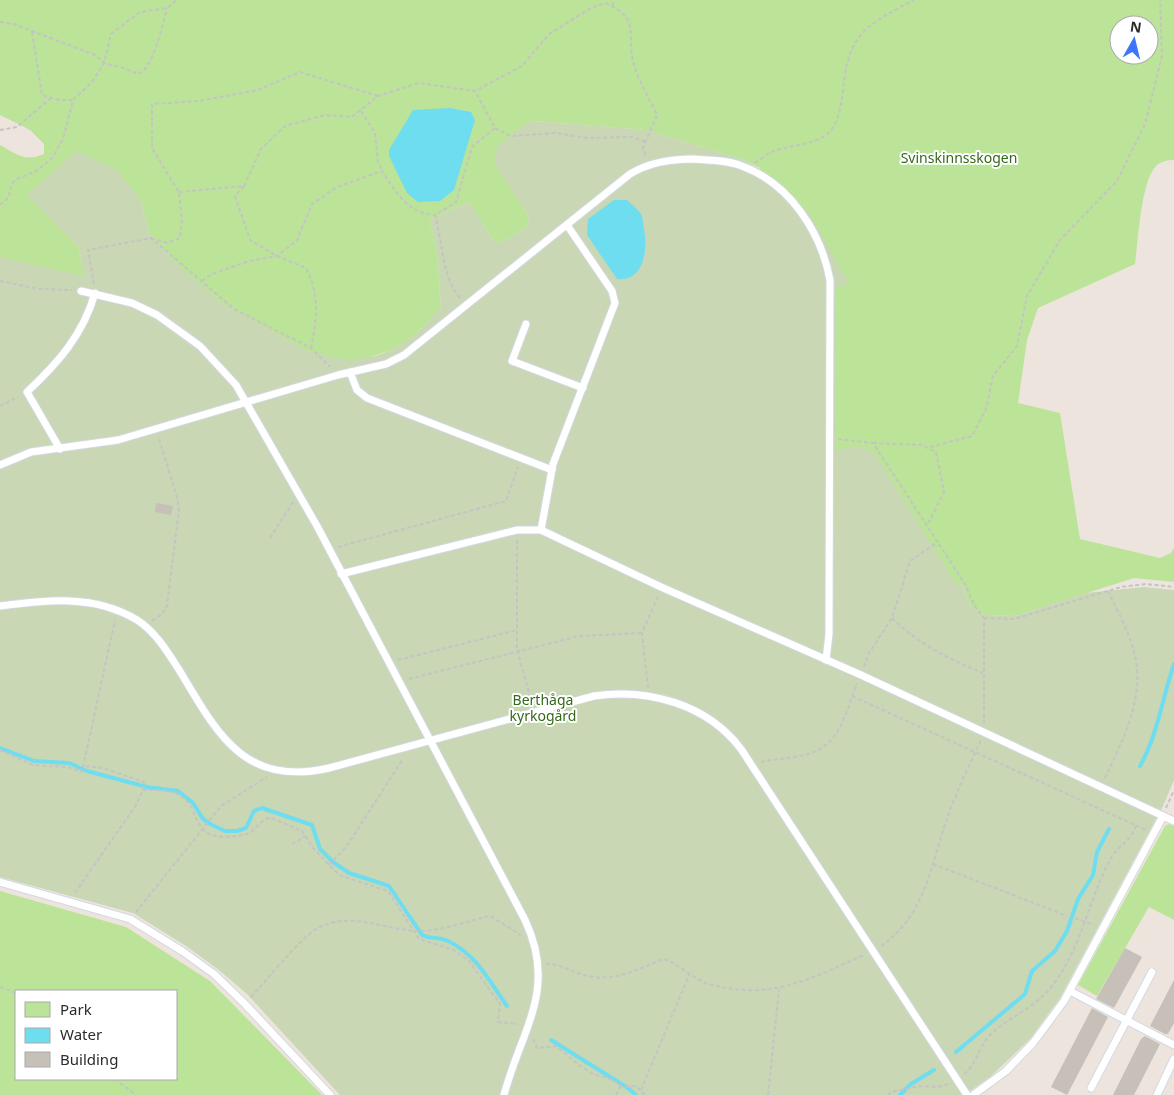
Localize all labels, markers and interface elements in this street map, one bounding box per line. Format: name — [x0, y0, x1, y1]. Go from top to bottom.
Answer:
north arrow — [1109, 15, 1159, 65]
text: N — [1129, 16, 1143, 37]
park label: Svinskinnsskogen — [901, 148, 1017, 167]
park label: Berthåga kyrkogård — [510, 690, 576, 725]
legend — [15, 990, 178, 1080]
text: Park — [60, 999, 92, 1019]
text: Water — [60, 1024, 102, 1044]
text: Building — [60, 1049, 118, 1069]

